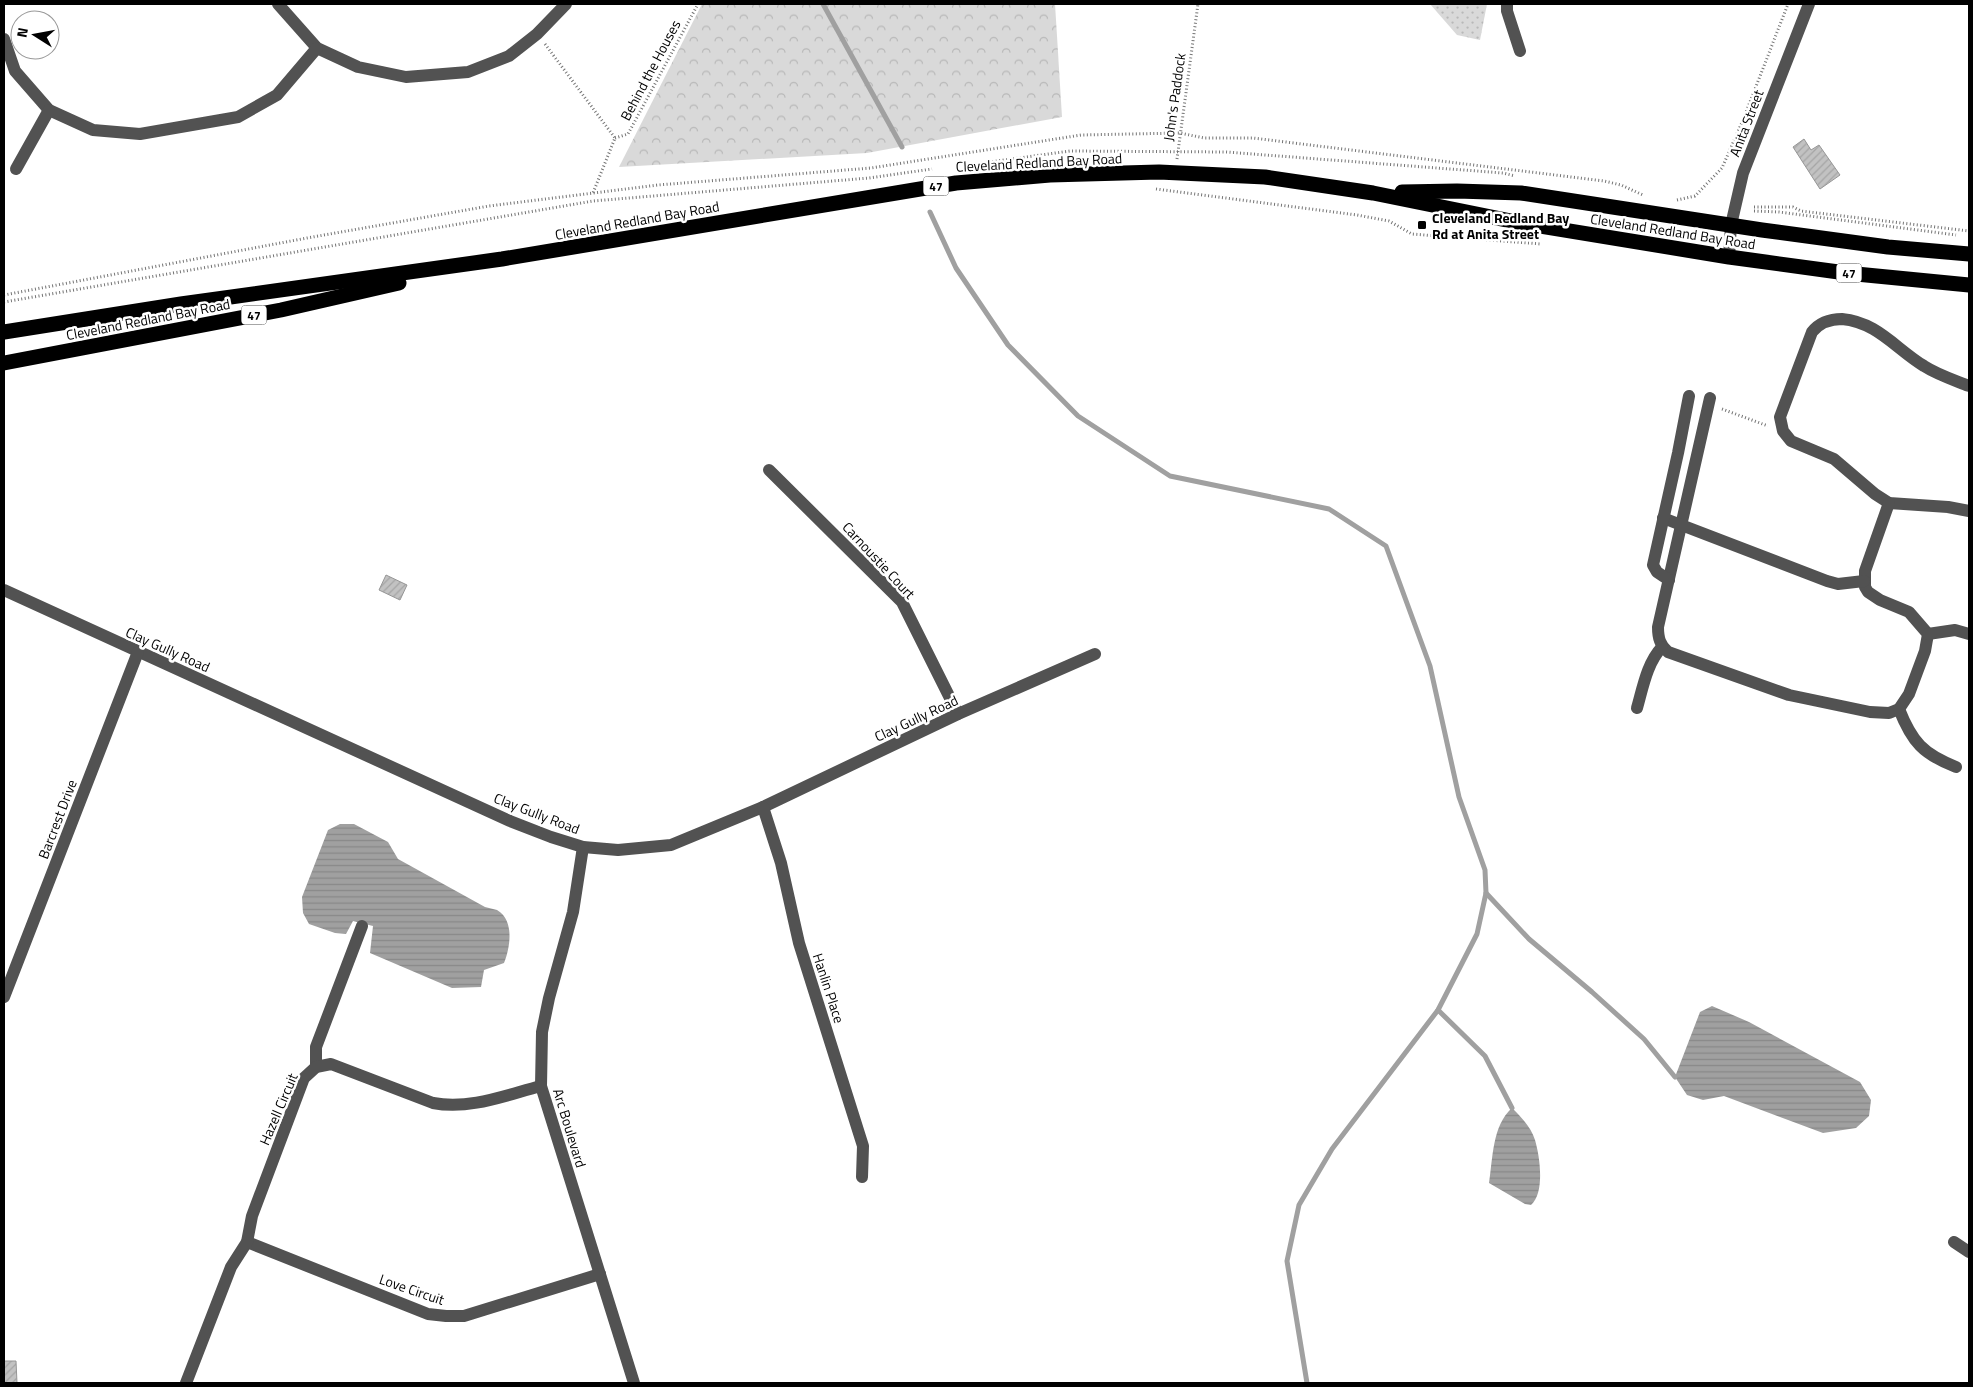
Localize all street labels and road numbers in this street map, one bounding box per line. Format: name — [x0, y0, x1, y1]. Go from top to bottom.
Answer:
street label: Behind the Houses — [615, 16, 685, 124]
street label: John's Paddock — [1157, 51, 1191, 142]
street label: Anita Street — [1724, 86, 1768, 159]
street label: Cleveland Redland Bay Road — [955, 147, 1123, 177]
road number: 47 — [924, 177, 948, 196]
street label: Cleveland Redland Bay Road — [553, 195, 721, 245]
street label: Cleveland Redland Bay Road — [1589, 208, 1757, 254]
road number: 47 — [1836, 264, 1862, 282]
street label: Cleveland Redland Bay Road — [64, 293, 232, 345]
road number: 47 — [242, 306, 266, 324]
street label: Carnoustie Court — [838, 517, 920, 603]
street label: Clay Gully Road — [122, 621, 214, 677]
street label: Clay Gully Road — [871, 689, 961, 747]
street label: Barcrest Drive — [32, 776, 82, 862]
street label: Clay Gully Road — [491, 787, 583, 839]
street label: Hanlin Place — [808, 950, 850, 1026]
street label: Hazell Circuit — [253, 1070, 303, 1148]
street label: Arc Boulevard — [548, 1086, 592, 1170]
street label: Love Circuit — [377, 1268, 447, 1310]

